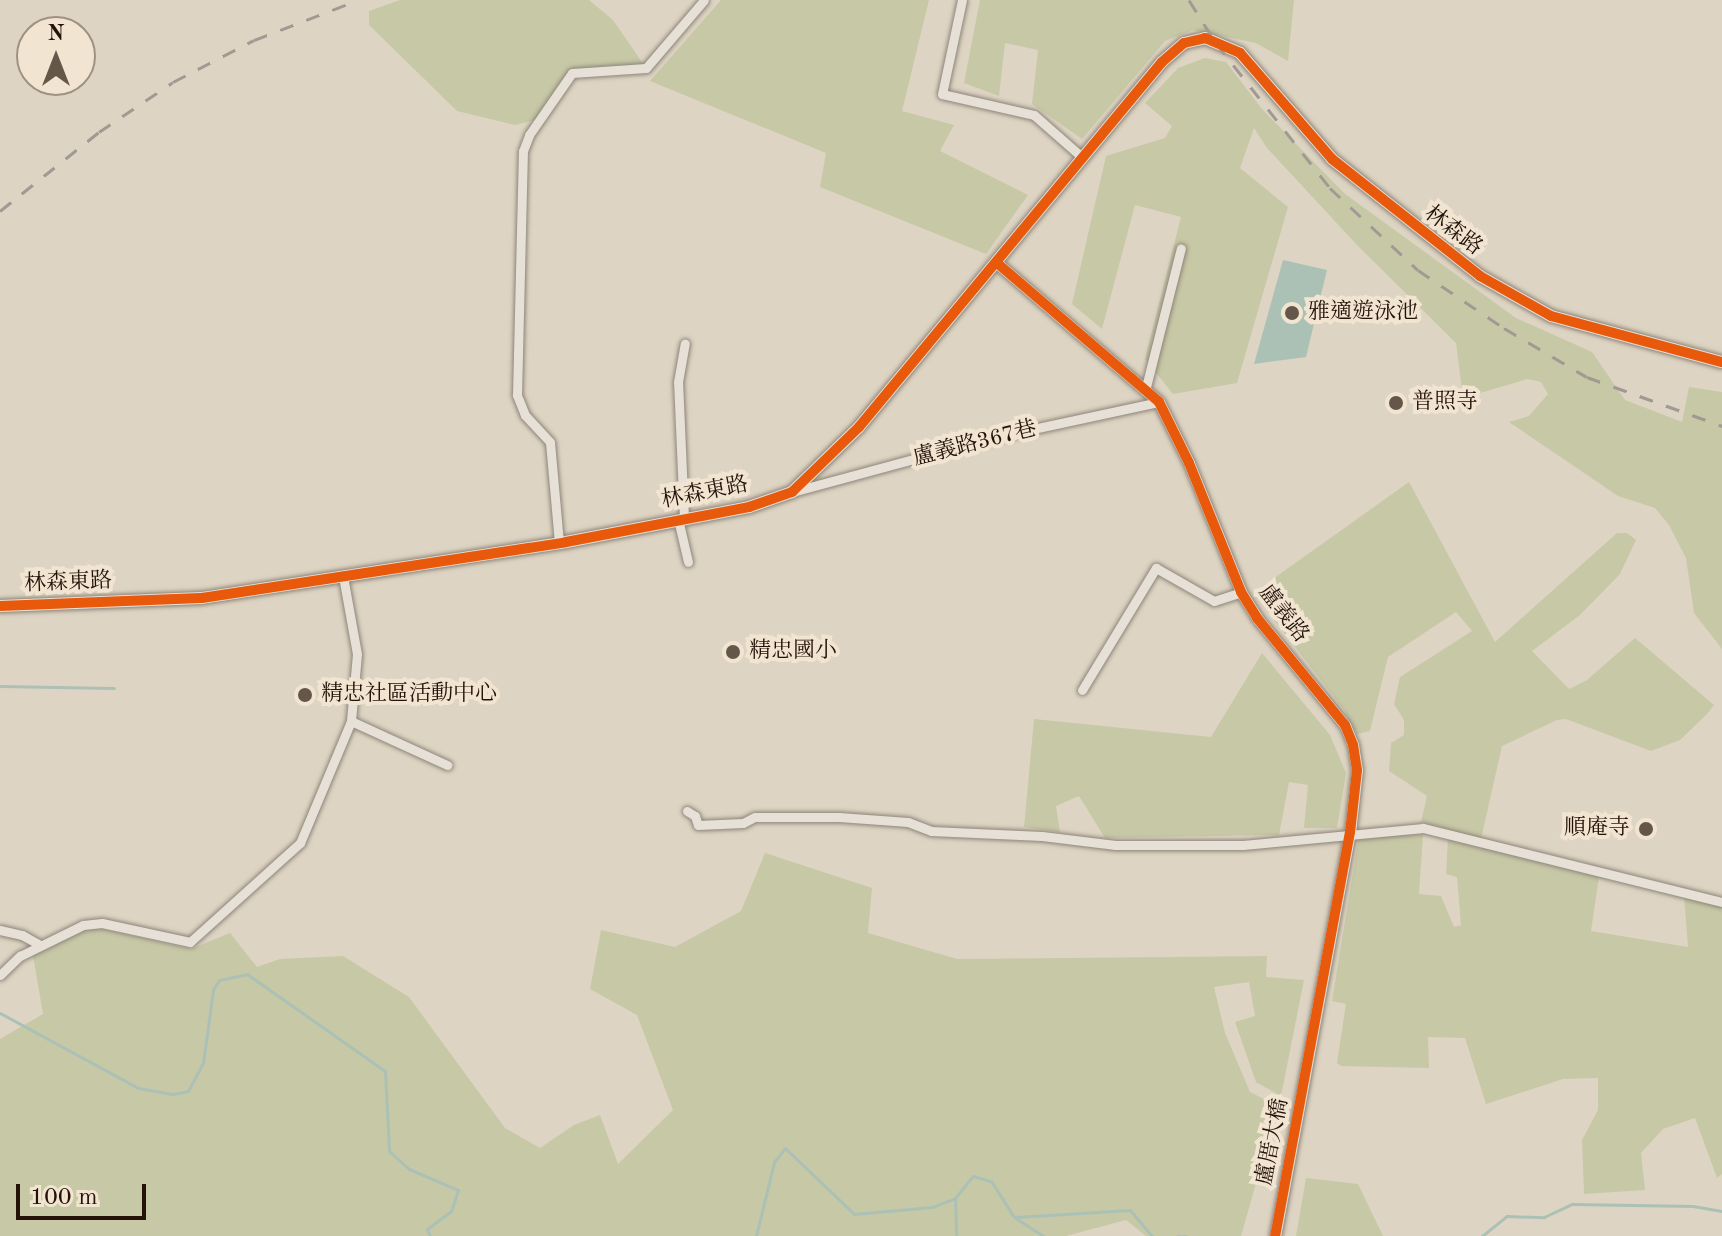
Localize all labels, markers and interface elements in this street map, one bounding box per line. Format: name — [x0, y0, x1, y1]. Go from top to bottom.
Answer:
north arrow — [16, 16, 96, 96]
text: N — [48, 23, 64, 45]
street label: 林森路 — [1419, 201, 1487, 261]
place label: 雅適遊泳池 — [1308, 300, 1418, 326]
marker: 雅適遊泳池 — [1283, 304, 1301, 322]
place label: 普照寺 — [1412, 390, 1478, 416]
marker: 普照寺 — [1387, 394, 1405, 412]
street label: 盧義路367巷 — [911, 416, 1039, 472]
street label: 林森東路 — [659, 472, 751, 514]
street label: 林森東路 — [24, 568, 112, 598]
street label: 盧義路 — [1252, 580, 1314, 648]
place label: 精忠國小 — [749, 639, 837, 665]
marker: 精忠國小 — [724, 643, 742, 661]
place label: 精忠社區活動中心 — [321, 682, 497, 708]
marker: 精忠社區活動中心 — [296, 686, 314, 704]
place label: 順庵寺 — [1564, 816, 1630, 842]
marker: 順庵寺 — [1637, 820, 1655, 838]
street label: 盧厝大橋 — [1252, 1096, 1294, 1188]
scale bar — [20, 1168, 150, 1218]
text: 100 m — [30, 1186, 98, 1210]

